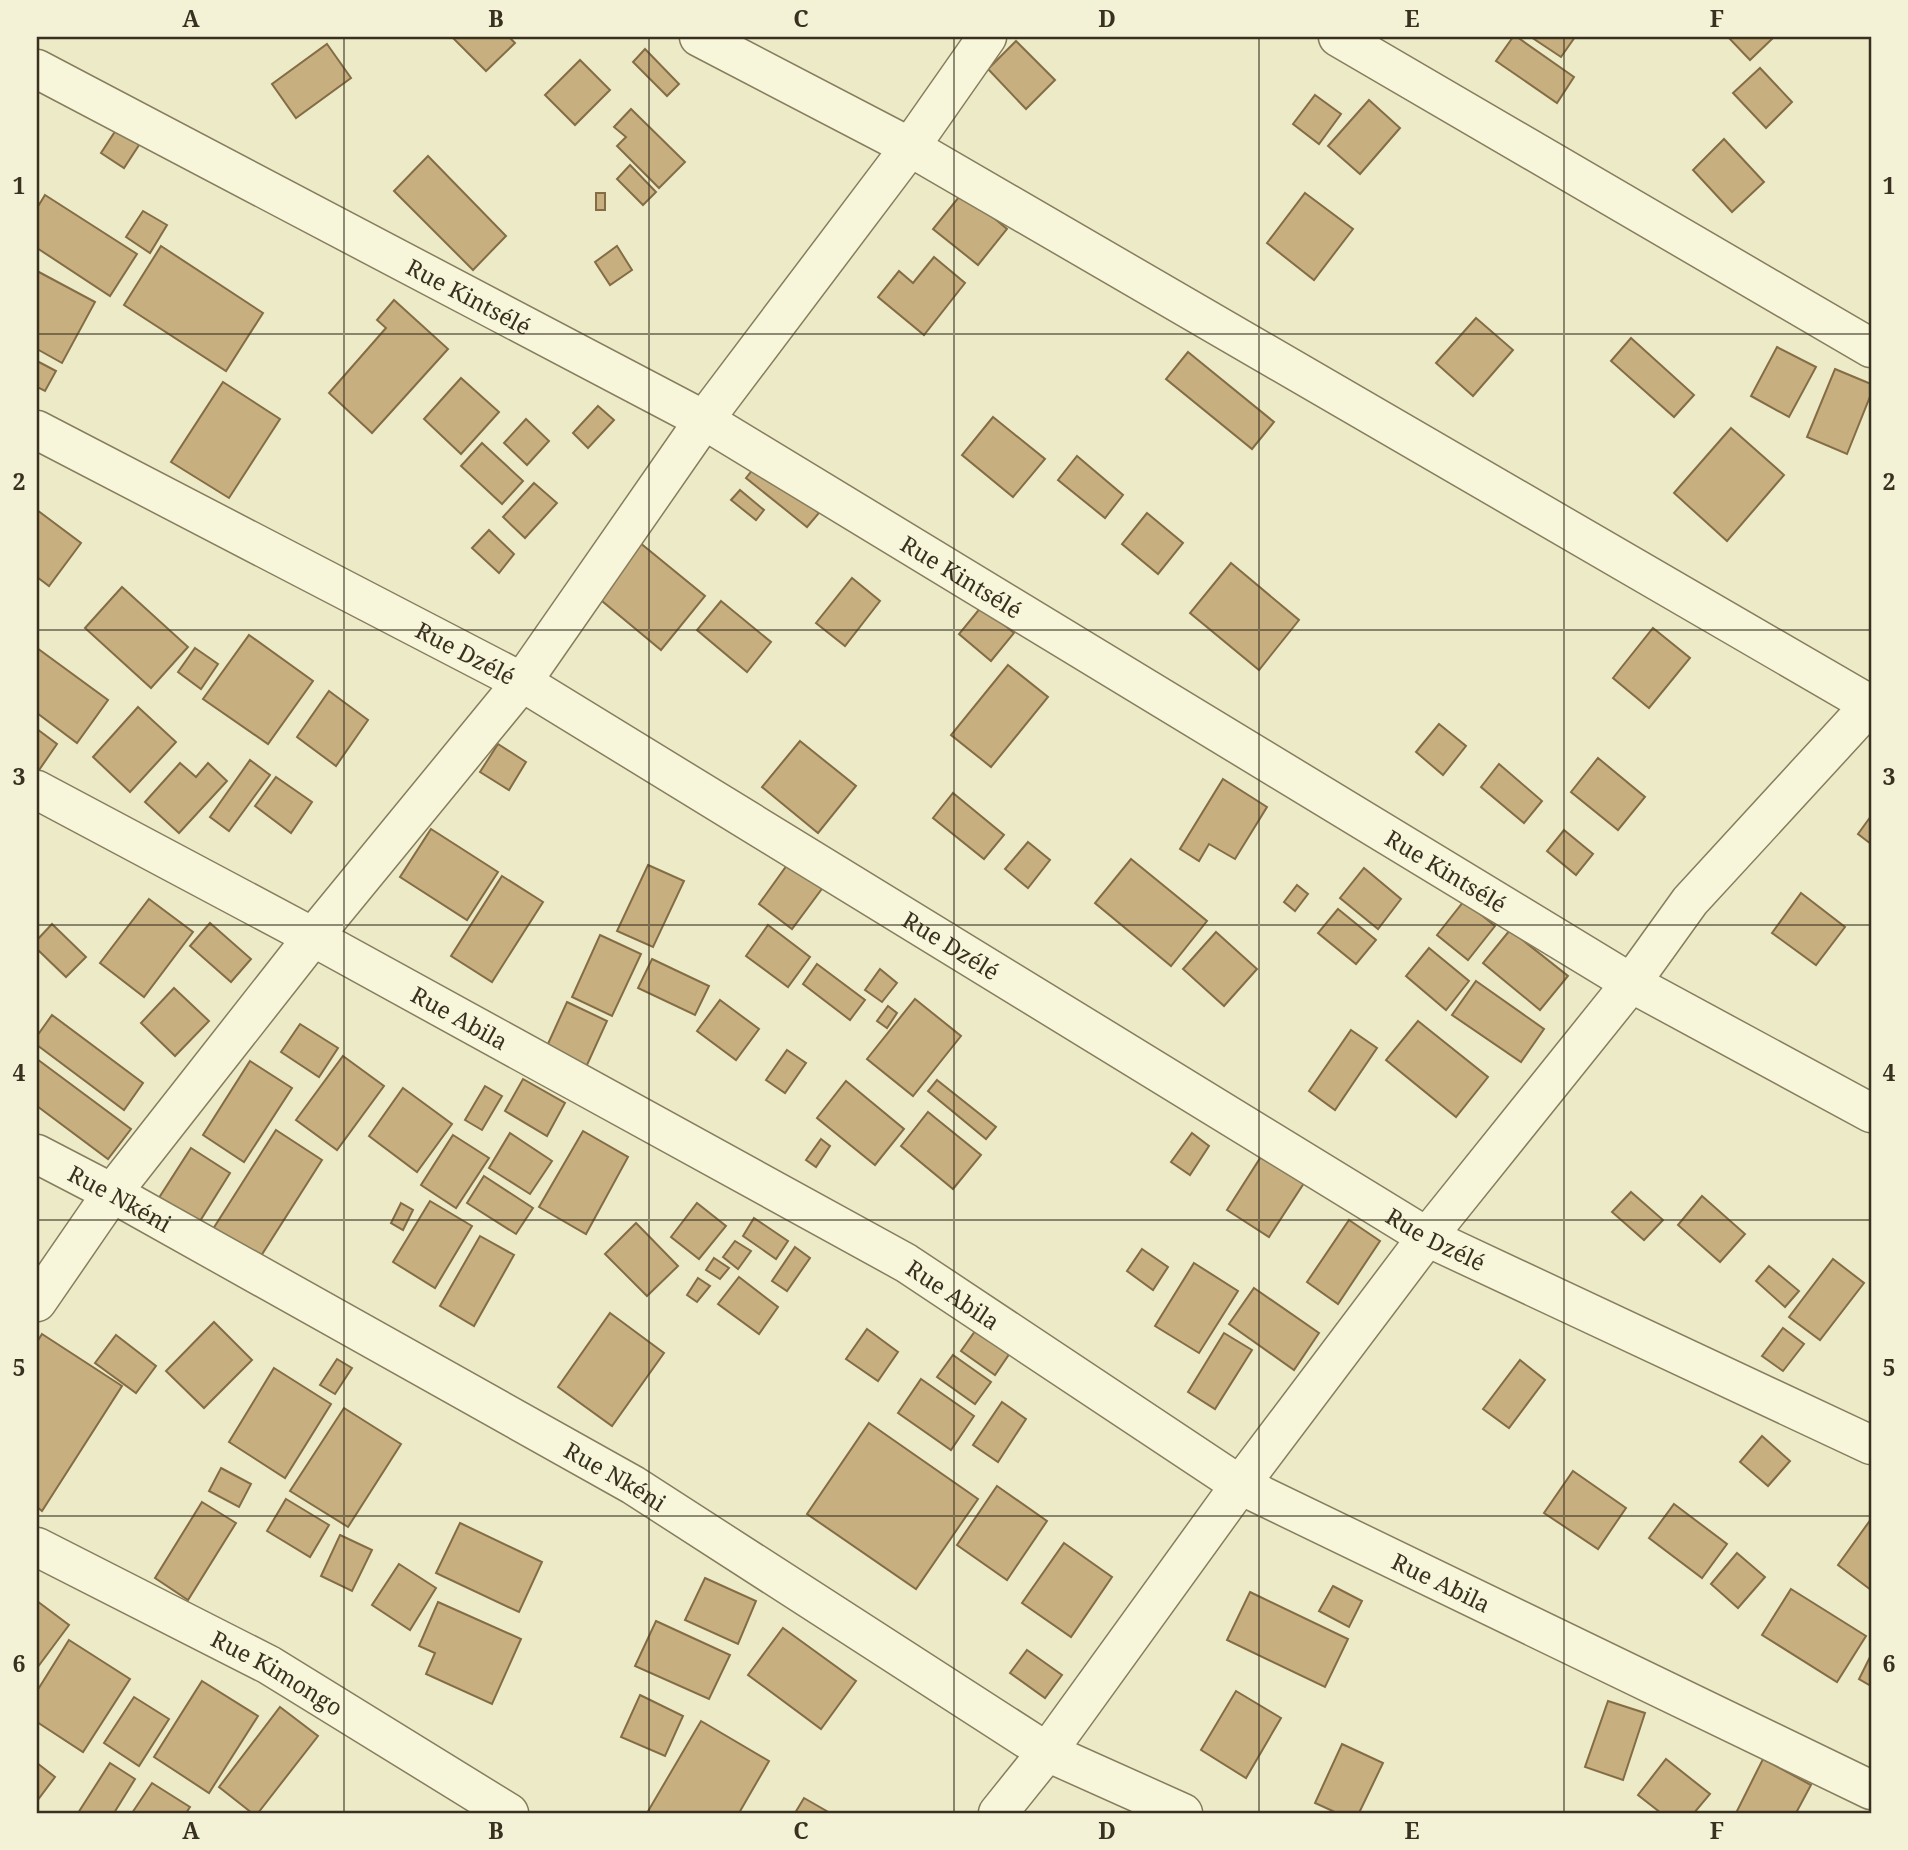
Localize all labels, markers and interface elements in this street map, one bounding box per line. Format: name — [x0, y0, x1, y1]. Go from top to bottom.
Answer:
text: A — [182, 2, 200, 34]
text: B — [488, 2, 504, 34]
text: C — [793, 2, 809, 34]
text: D — [1098, 2, 1116, 34]
text: E — [1404, 2, 1420, 34]
text: F — [1710, 2, 1724, 34]
text: 1 — [13, 169, 26, 201]
text: 1 — [1883, 169, 1896, 201]
street label: Rue Kintsélé — [401, 250, 537, 342]
text: 2 — [13, 465, 26, 497]
text: 2 — [1883, 465, 1896, 497]
street label: Rue Kintsélé — [895, 527, 1028, 626]
street label: Rue Dzélé — [410, 614, 521, 692]
text: 3 — [13, 760, 26, 792]
text: 3 — [1883, 760, 1896, 792]
street label: Rue Kintsélé — [1379, 822, 1513, 920]
street label: Rue Dzélé — [897, 903, 1006, 987]
street label: Rue Abila — [406, 978, 514, 1057]
text: 4 — [13, 1056, 26, 1088]
text: 4 — [1883, 1056, 1896, 1088]
street label: Rue Nkéni — [63, 1157, 178, 1240]
street label: Rue Dzélé — [1380, 1200, 1491, 1278]
street label: Rue Abila — [900, 1252, 1006, 1337]
text: 5 — [13, 1351, 26, 1383]
text: 5 — [1883, 1351, 1896, 1383]
street label: Rue Nkéni — [559, 1434, 673, 1519]
street label: Rue Abila — [1387, 1545, 1496, 1620]
street label: Rue Kimongo — [206, 1622, 349, 1723]
text: 6 — [13, 1647, 26, 1679]
text: 6 — [1883, 1647, 1896, 1679]
text: A — [182, 1814, 200, 1846]
text: B — [488, 1814, 504, 1846]
text: C — [793, 1814, 809, 1846]
text: D — [1098, 1814, 1116, 1846]
text: E — [1404, 1814, 1420, 1846]
text: F — [1710, 1814, 1724, 1846]

